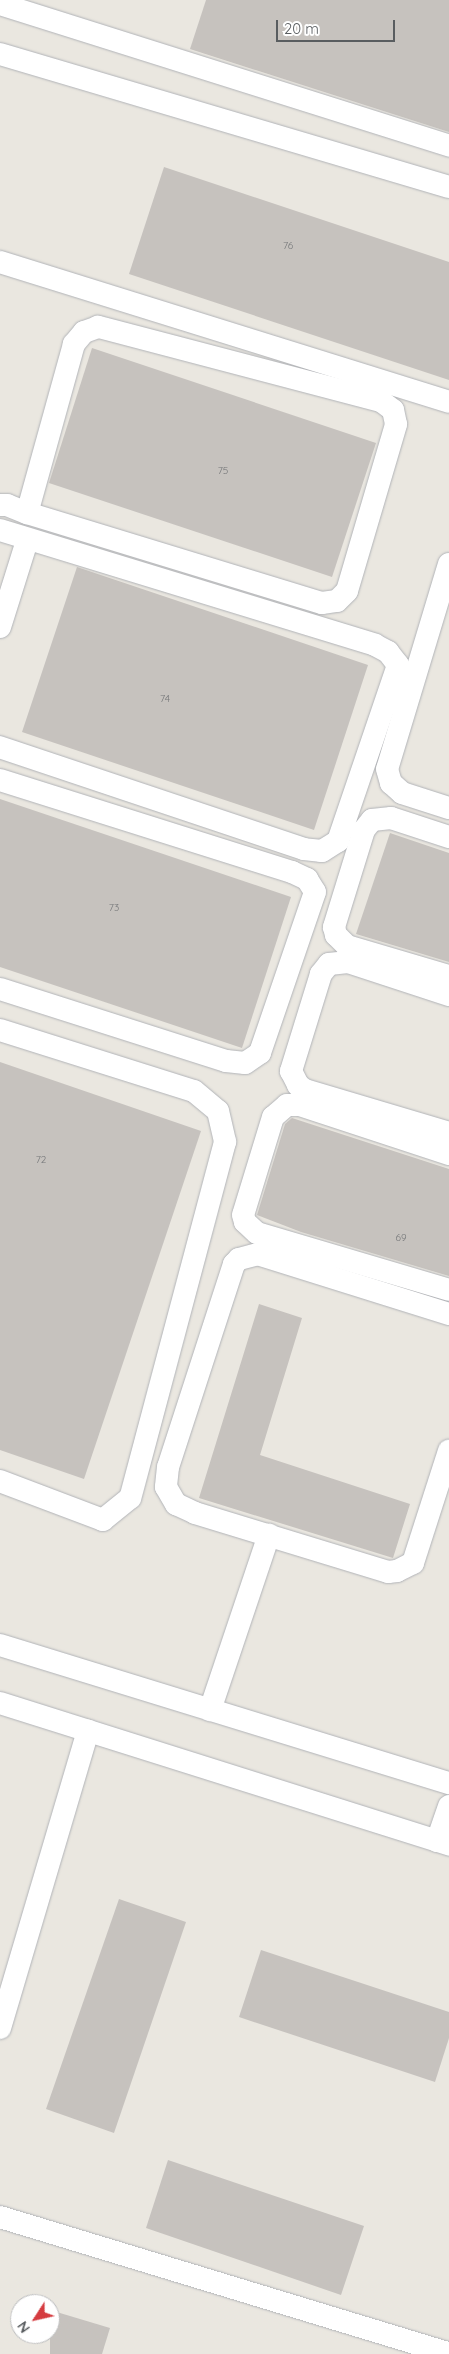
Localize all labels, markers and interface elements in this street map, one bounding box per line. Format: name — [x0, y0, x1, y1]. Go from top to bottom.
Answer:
scale bar — [279, 10, 398, 42]
text: 20 m — [284, 19, 319, 38]
house number: 76 — [283, 240, 293, 252]
house number: 75 — [218, 465, 228, 477]
house number: 74 — [160, 693, 170, 705]
house number: 73 — [109, 902, 119, 914]
house number: 72 — [36, 1154, 46, 1166]
house number: 69 — [396, 1232, 406, 1244]
north arrow — [10, 2294, 60, 2344]
text: N — [13, 2318, 34, 2336]

